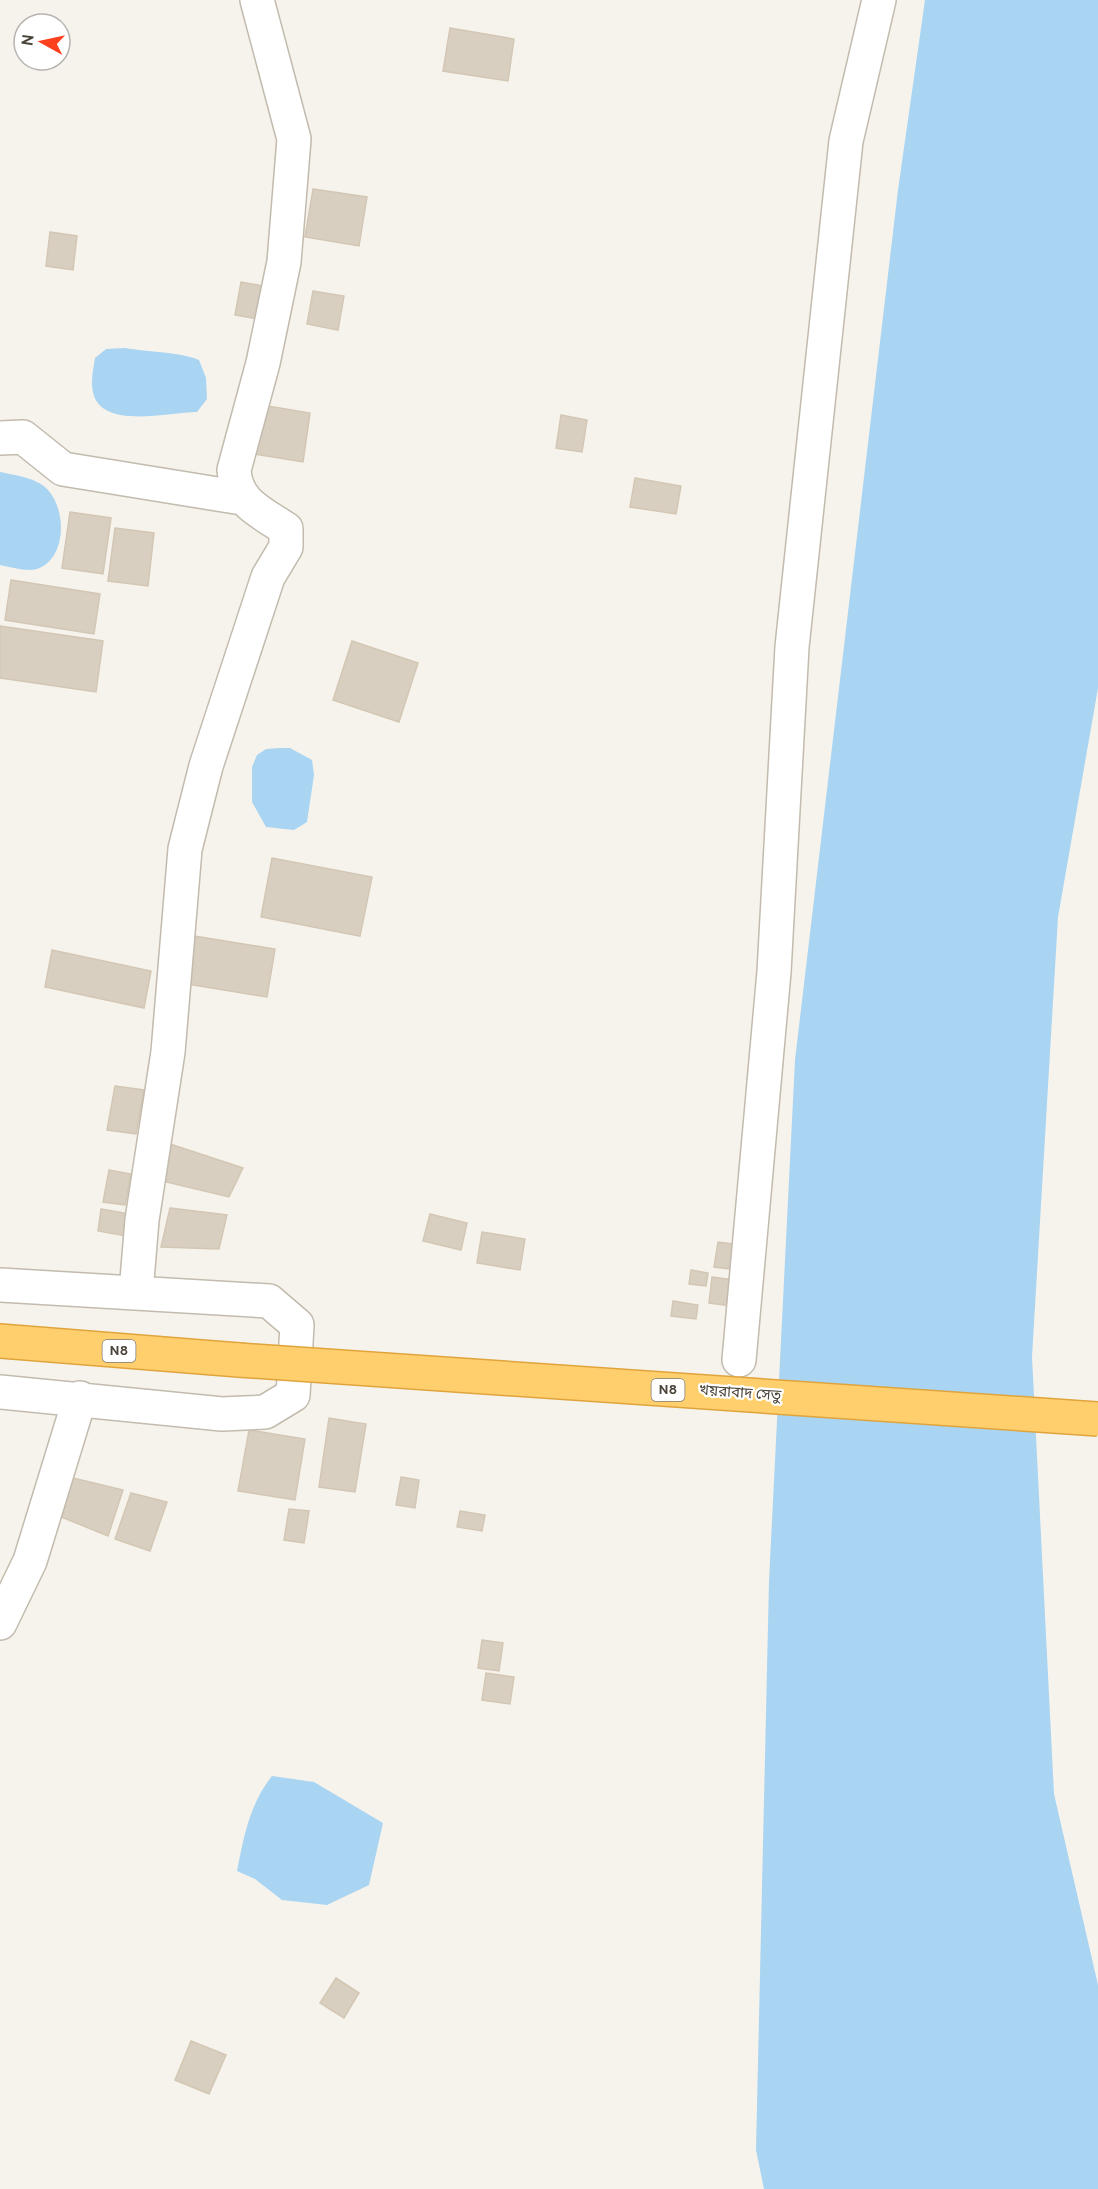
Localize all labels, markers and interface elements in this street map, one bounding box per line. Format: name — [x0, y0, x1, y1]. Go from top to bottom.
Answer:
north arrow — [12, 12, 72, 72]
text: N — [18, 33, 40, 47]
road number: N8 — [102, 1340, 136, 1362]
road number: N8 — [652, 1379, 684, 1401]
street label: খয়রাবাদ সেতু — [698, 1382, 782, 1406]

